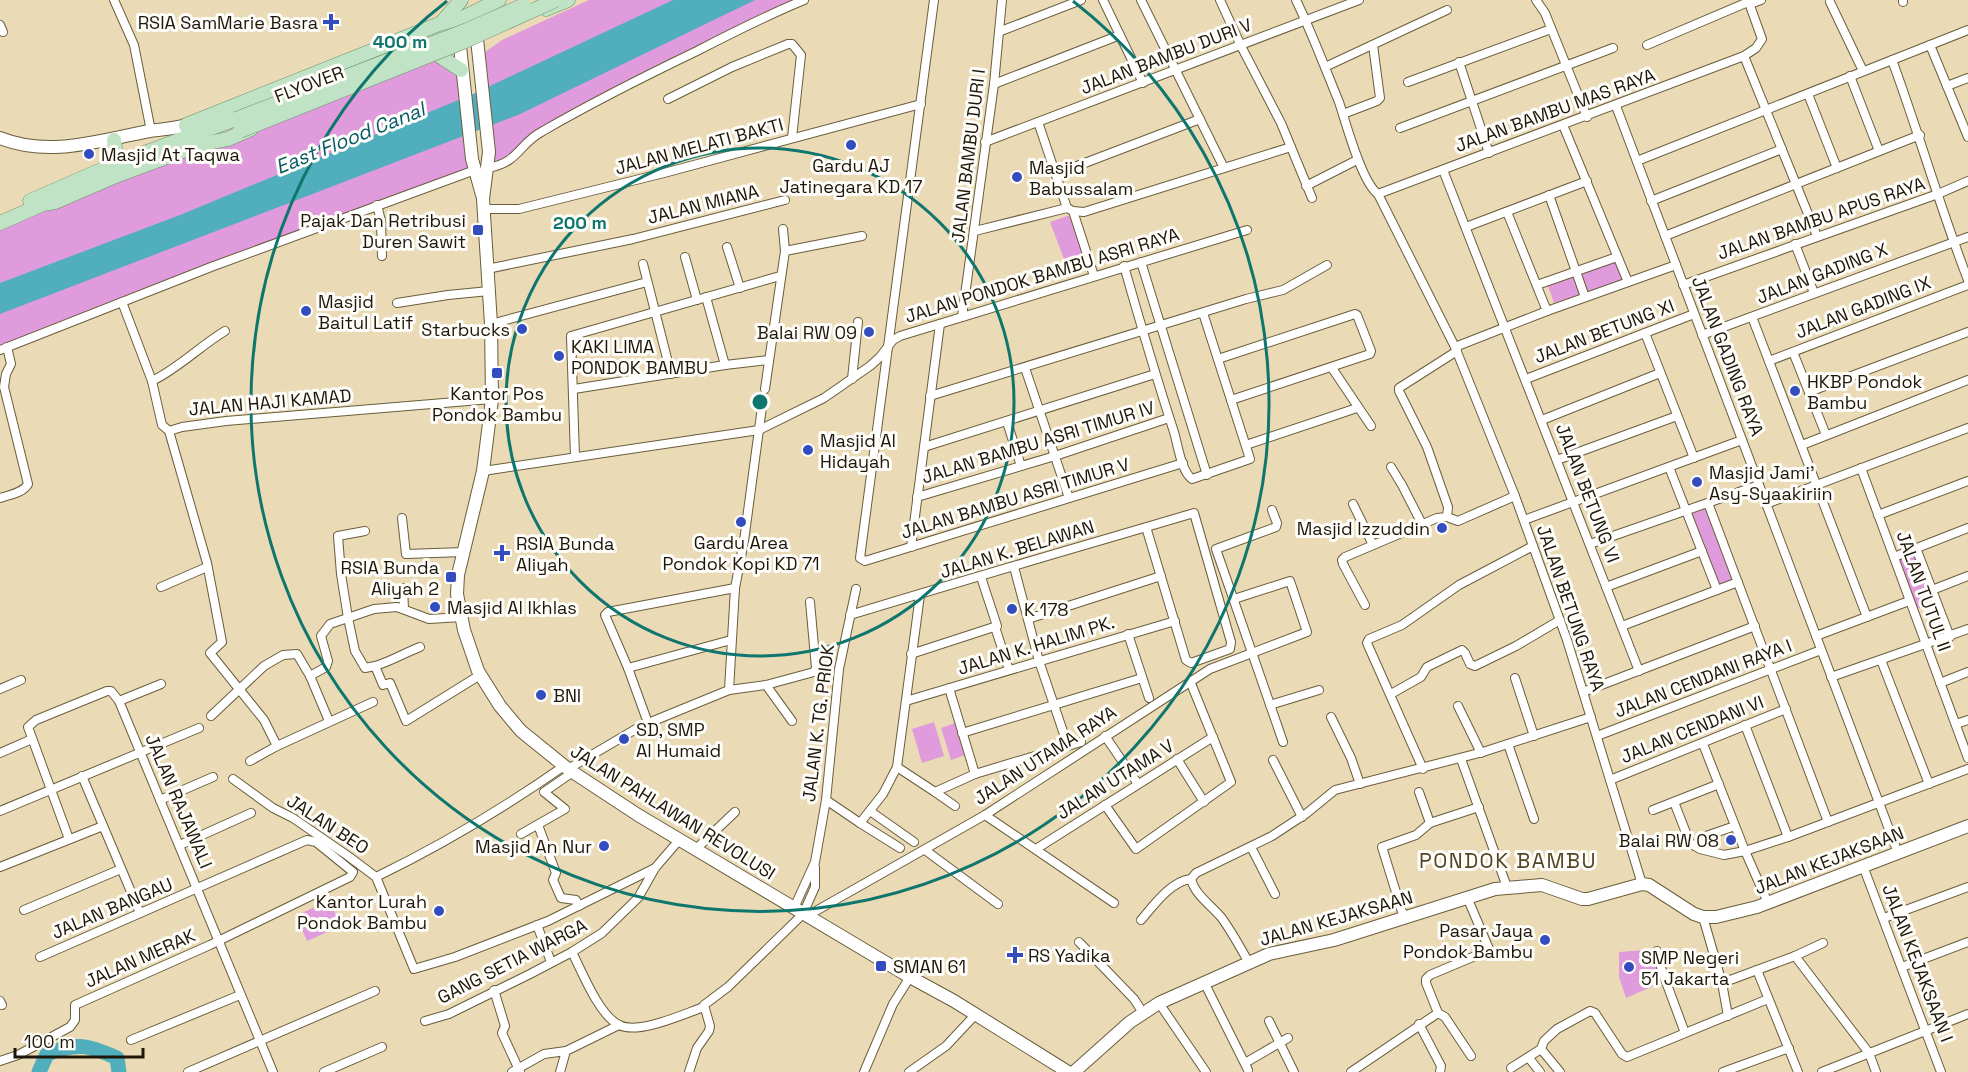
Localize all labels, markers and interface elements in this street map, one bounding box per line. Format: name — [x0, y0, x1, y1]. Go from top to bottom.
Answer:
place label: RSIA SamMarie Basra — [138, 11, 318, 34]
marker: RSIA SamMarie Basra — [322, 13, 340, 31]
street label: JALAN BAMBU DURI V — [1077, 13, 1255, 99]
text: 400 m — [373, 30, 427, 53]
street label: FLYOVER — [271, 60, 347, 108]
street label: JALAN BAMBU MAS RAYA — [1452, 63, 1658, 157]
street label: JALAN BAMBU DURI I — [946, 68, 990, 244]
water label: East Flood Canal — [272, 95, 430, 180]
street label: JALAN MELATI BAKTI — [612, 112, 786, 180]
marker: Gardu AJ Jatinegara KD 17 — [844, 138, 858, 152]
place label: Masjid At Taqwa — [101, 143, 240, 166]
marker: Masjid At Taqwa — [82, 147, 96, 161]
place label: Gardu AJ Jatinegara KD 17 — [780, 154, 922, 198]
place label: Masjid Babussalam — [1029, 156, 1133, 200]
marker: Masjid Babussalam — [1010, 170, 1024, 184]
street label: JALAN BAMBU APUS RAYA — [1714, 172, 1928, 264]
street label: JALAN MIANA — [645, 179, 761, 229]
place label: Pajak Dan Retribusi Duren Sawit — [300, 209, 466, 253]
text: 200 m — [553, 211, 607, 234]
street label: JALAN PONDOK BAMBU ASRI RAYA — [902, 222, 1182, 328]
marker: Pajak Dan Retribusi Duren Sawit — [471, 223, 485, 237]
street label: JALAN GADING X — [1753, 237, 1891, 309]
street label: JALAN GADING IX — [1792, 271, 1934, 343]
street label: JALAN GADING RAYA — [1687, 273, 1769, 439]
place label: Masjid Baitul Latif — [318, 290, 413, 334]
street label: JALAN BETUNG XI — [1531, 294, 1677, 368]
marker: Masjid Baitul Latif — [299, 304, 313, 318]
place label: Starbucks — [421, 318, 510, 341]
place label: Balai RW 09 — [757, 321, 857, 344]
marker: Starbucks — [515, 322, 529, 336]
marker: Balai RW 09 — [862, 325, 876, 339]
place label: KAKI LIMA PONDOK BAMBU — [571, 335, 708, 379]
marker: KAKI LIMA PONDOK BAMBU — [552, 349, 566, 363]
marker: Kantor Pos Pondok Bambu — [490, 366, 504, 380]
place label: HKBP Pondok Bambu — [1807, 370, 1923, 414]
place label: Kantor Pos Pondok Bambu — [432, 382, 562, 426]
street label: JALAN HAJI KAMAD — [188, 383, 352, 421]
marker: HKBP Pondok Bambu — [1788, 384, 1802, 398]
centre of rings — [750, 392, 770, 412]
street label: JALAN BAMBU ASRI TIMUR IV — [919, 396, 1157, 488]
street label: JALAN BETUNG VI — [1551, 420, 1625, 566]
place label: Masjid Al Hidayah — [820, 429, 896, 473]
marker: Masjid Al Hidayah — [801, 443, 815, 457]
street label: JALAN BAMBU ASRI TIMUR V — [898, 452, 1132, 544]
place label: Masjid Jami' Asy-Syaakiriin — [1709, 461, 1833, 505]
marker: Masjid Jami' Asy-Syaakiriin — [1690, 475, 1704, 489]
marker: Gardu Area Pondok Kopi KD 71 — [734, 515, 748, 529]
street label: JALAN K. BELAWAN — [937, 515, 1097, 583]
place label: Masjid Izzuddin — [1297, 517, 1430, 540]
marker: Masjid Izzuddin — [1435, 521, 1449, 535]
street label: JALAN BETUNG RAYA — [1532, 522, 1610, 694]
street label: JALAN TUTUL II — [1892, 528, 1956, 654]
place label: Gardu Area Pondok Kopi KD 71 — [662, 531, 820, 575]
place label: RSIA Bunda Aliyah — [516, 532, 614, 576]
marker: RSIA Bunda Aliyah — [493, 544, 511, 562]
place label: RSIA Bunda Aliyah 2 — [341, 556, 439, 600]
marker: RSIA Bunda Aliyah 2 — [444, 570, 458, 584]
place label: Masjid Al Ikhlas — [447, 596, 577, 619]
place label: K 178 — [1024, 598, 1068, 621]
marker: Masjid Al Ikhlas — [428, 600, 442, 614]
marker: K 178 — [1005, 602, 1019, 616]
street label: JALAN K. HALIM PK. — [955, 610, 1117, 680]
street label: JALAN CENDANI RAYA I — [1611, 634, 1795, 722]
street label: JALAN K. TG. PRIOK — [797, 643, 839, 803]
place label: BNI — [553, 684, 581, 707]
marker: BNI — [534, 688, 548, 702]
street label: JALAN CENDANI VI — [1617, 690, 1767, 768]
street label: JALAN UTAMA RAYA — [969, 700, 1121, 810]
place label: SD, SMP Al Humaid — [636, 718, 721, 762]
street label: JALAN RAJAWALI — [140, 730, 218, 872]
marker: SD, SMP Al Humaid — [617, 732, 631, 746]
street label: JALAN UTAMA V — [1052, 734, 1178, 824]
street label: JALAN PAHLAWAN REVOLUSI — [566, 739, 780, 885]
street label: JALAN BEO — [283, 789, 373, 859]
street label: JALAN KEJAKSAAN — [1751, 821, 1907, 899]
place label: Balai RW 08 — [1619, 829, 1719, 852]
marker: Balai RW 08 — [1724, 833, 1738, 847]
place label: Masjid An Nur — [475, 835, 592, 858]
marker: Masjid An Nur — [597, 839, 611, 853]
district label: PONDOK BAMBU — [1419, 847, 1597, 874]
street label: JALAN BANGAU — [48, 872, 176, 944]
street label: JALAN KEJAKSAAN I — [1877, 881, 1959, 1045]
street label: JALAN KEJAKSAAN — [1257, 885, 1415, 951]
place label: Kantor Lurah Pondok Bambu — [297, 890, 427, 934]
marker: Kantor Lurah Pondok Bambu — [432, 904, 446, 918]
street label: GANG SETIA WARGA — [433, 913, 591, 1009]
place label: Pasar Jaya Pondok Bambu — [1403, 919, 1533, 963]
street label: JALAN MERAK — [81, 923, 199, 993]
marker: Pasar Jaya Pondok Bambu — [1538, 933, 1552, 947]
place label: RS Yadika — [1028, 944, 1110, 967]
marker: RS Yadika — [1006, 946, 1024, 964]
place label: SMP Negeri 51 Jakarta — [1641, 946, 1739, 990]
place label: SMAN 61 — [893, 955, 966, 978]
marker: SMAN 61 — [874, 959, 888, 973]
marker: SMP Negeri 51 Jakarta — [1622, 960, 1636, 974]
scale bar — [15, 1021, 142, 1059]
text: 100 m — [24, 1030, 75, 1053]

